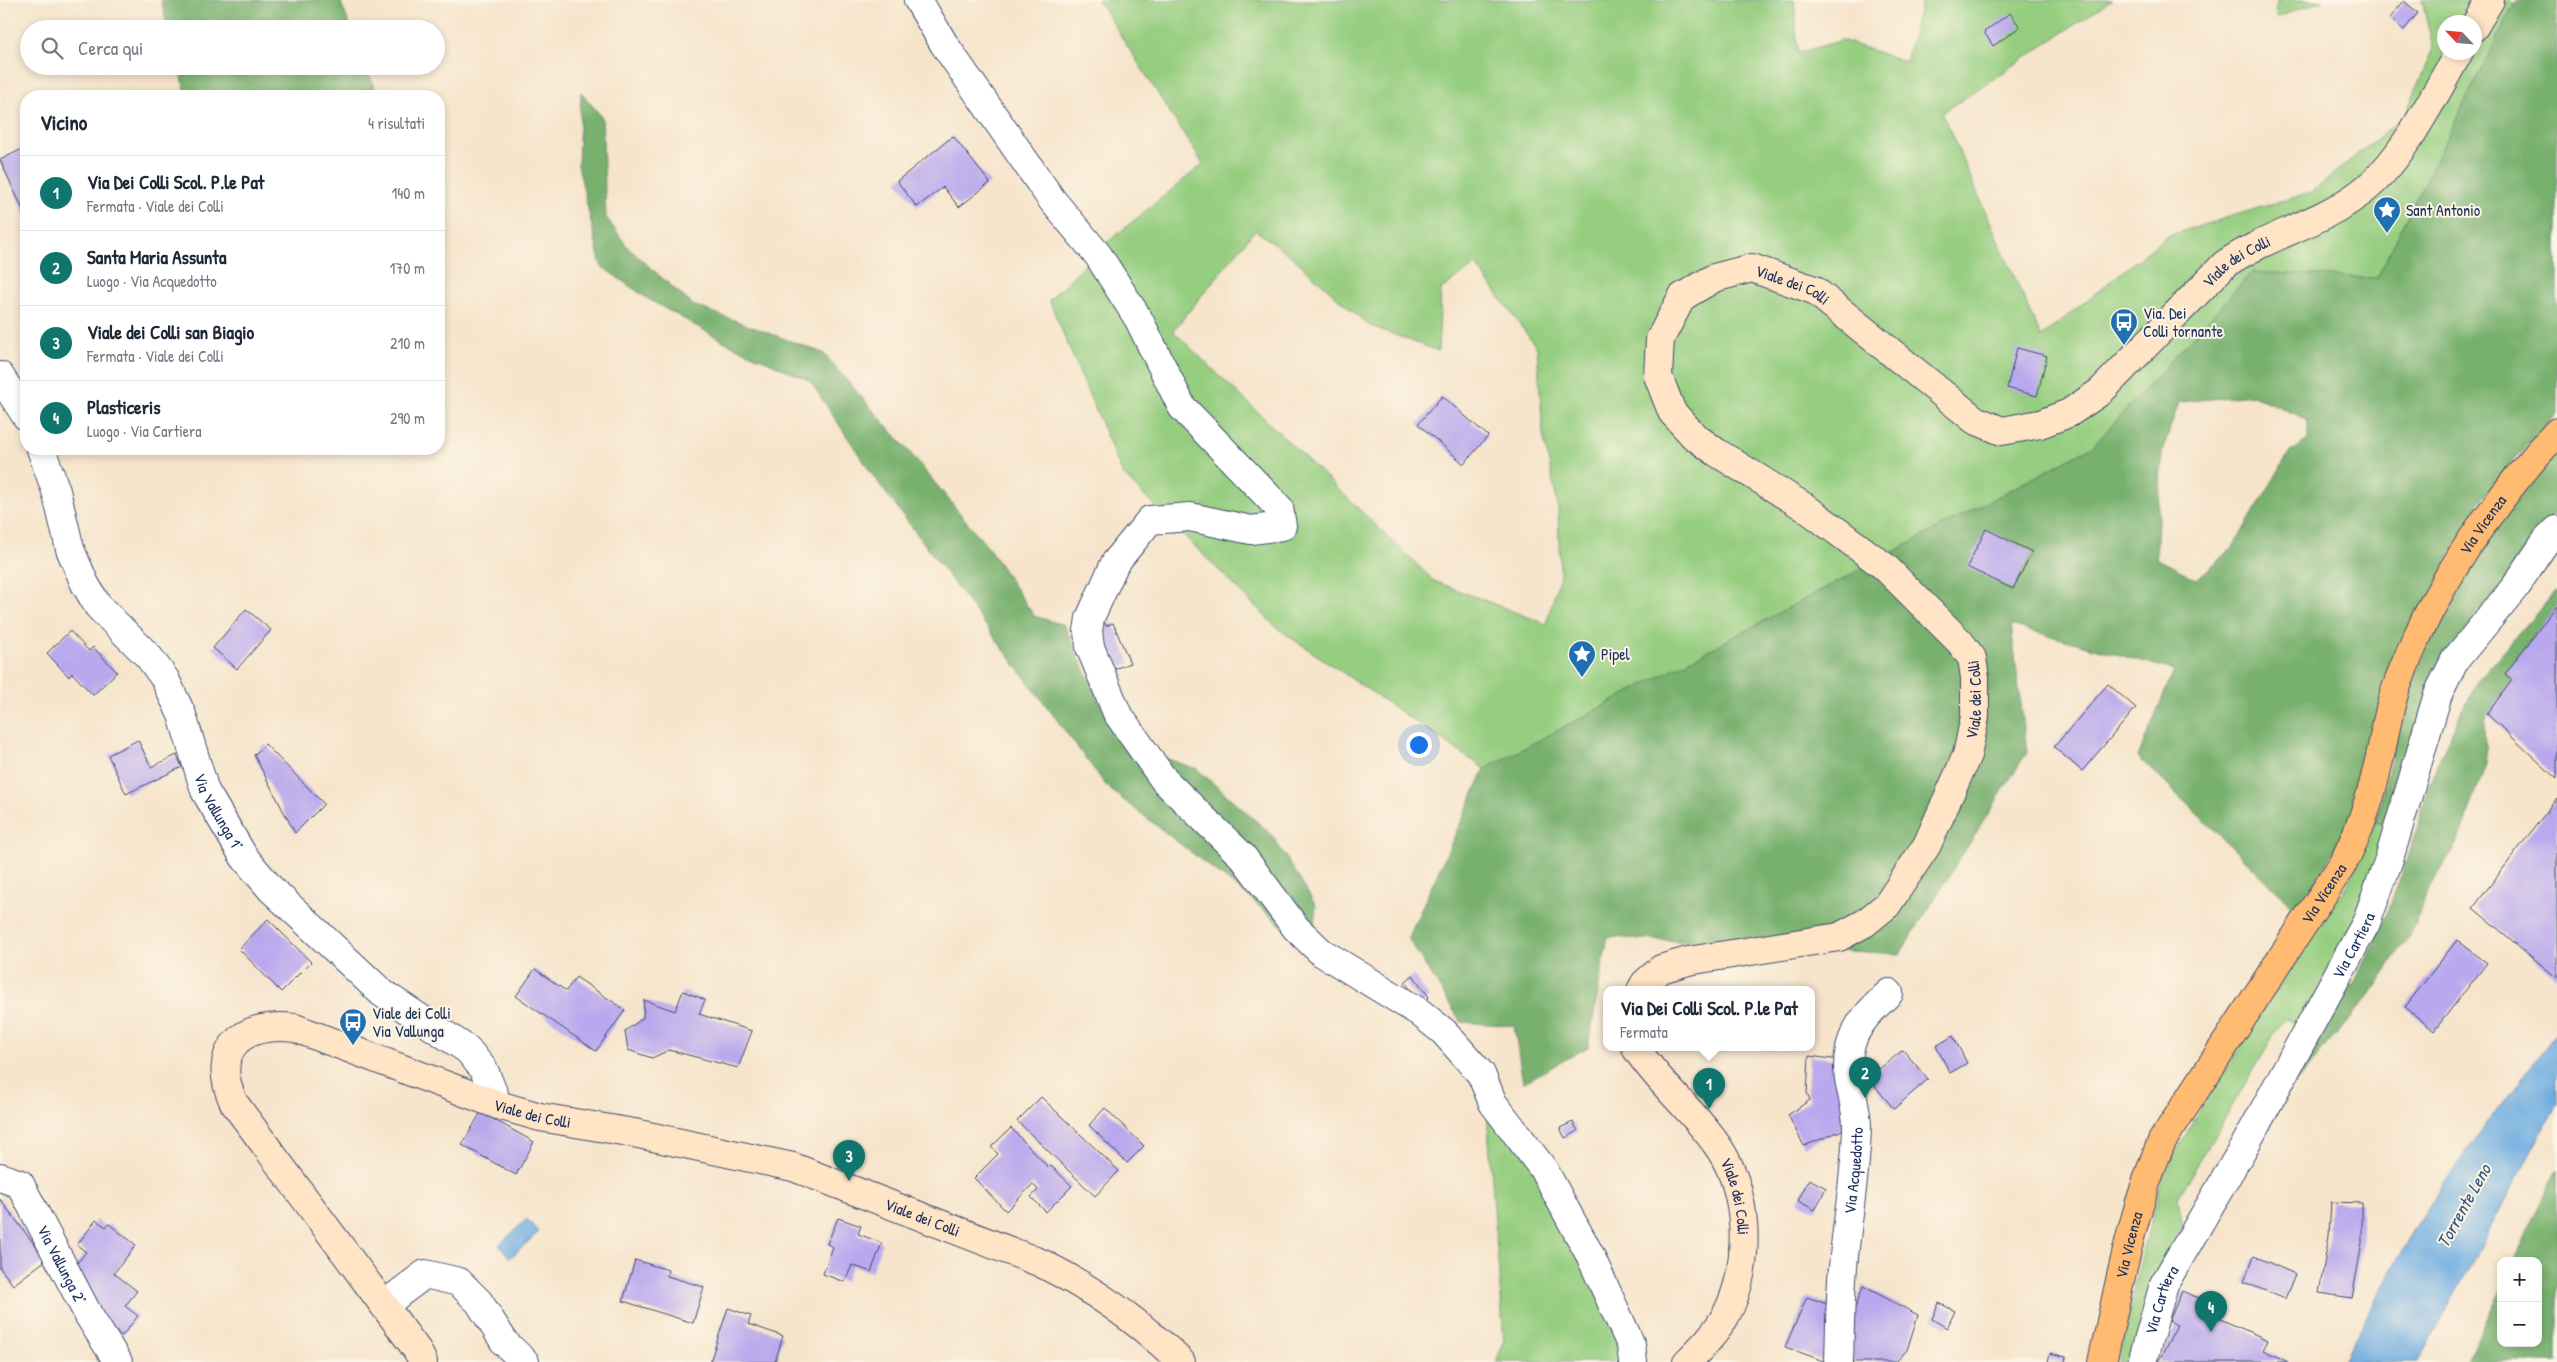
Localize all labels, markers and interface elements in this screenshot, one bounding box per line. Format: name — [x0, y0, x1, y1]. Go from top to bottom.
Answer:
north arrow — [2437, 15, 2482, 60]
search box — [20, 20, 445, 75]
icon: search — [38, 34, 66, 62]
text: Cerca qui — [78, 35, 143, 61]
text: Vicino — [40, 108, 87, 137]
text: 4 risultati — [368, 112, 425, 134]
text: Via Dei Colli Scol. P.le Pat — [87, 169, 264, 195]
text: 1 — [53, 182, 59, 204]
text: 140 m — [391, 182, 425, 204]
text: Fermata · Viale dei Colli — [87, 195, 224, 217]
place icon: Sant Antonio — [2372, 195, 2402, 234]
place label: Sant Antonio — [2406, 199, 2481, 221]
street label: Viale dei Colli — [2197, 230, 2274, 292]
text: Santa Maria Assunta — [87, 244, 226, 270]
text: 2 — [52, 257, 60, 279]
text: 170 m — [390, 257, 425, 279]
street label: Viale dei Colli — [1753, 259, 1835, 310]
text: Luogo · Via Acquedotto — [87, 270, 217, 292]
place label: Via. Dei Colli tornante — [2143, 302, 2224, 342]
bus stop icon: Via. Dei Colli tornante — [2109, 307, 2139, 346]
text: Viale dei Colli san Biagio — [87, 319, 254, 345]
text: 3 — [52, 332, 60, 354]
text: 210 m — [390, 332, 425, 354]
text: Fermata · Viale dei Colli — [87, 345, 224, 367]
text: Plasticeris — [87, 394, 161, 420]
text: 4 — [53, 407, 59, 429]
text: 290 m — [390, 407, 425, 429]
text: Luogo · Via Cartiera — [87, 420, 202, 442]
street label: Via Vicenza — [2454, 490, 2511, 559]
place icon: Pipel — [1567, 639, 1597, 678]
place label: Pipel — [1601, 643, 1630, 665]
street label: Viale dei Colli — [1960, 659, 1986, 741]
your location — [1406, 732, 1432, 758]
street label: Via Vallunga 1° — [189, 771, 249, 855]
street label: Via Vicenza — [2296, 859, 2351, 928]
street label: Via Cartiera — [2327, 910, 2380, 982]
popup — [1603, 986, 1815, 1051]
text: Via Dei Colli Scol. P.le Pat — [1620, 995, 1798, 1021]
place label: Viale dei Colli Via Vallunga — [372, 1002, 451, 1042]
bus stop icon: Viale dei Colli Via Vallunga — [338, 1007, 368, 1046]
text: Fermata — [1620, 1021, 1668, 1043]
pin: 2 — [1849, 1057, 1881, 1098]
pin: 1 — [1693, 1068, 1725, 1109]
street label: Viale dei Colli — [491, 1093, 573, 1133]
street label: Via Acquedotto — [1838, 1126, 1868, 1215]
pin: 3 — [833, 1140, 865, 1181]
street label: Viale dei Colli — [1716, 1154, 1755, 1235]
water label: Torrente Leno — [2430, 1158, 2498, 1252]
street label: Viale dei Colli — [882, 1193, 963, 1242]
street label: Via Vicenza — [2110, 1209, 2148, 1281]
street label: Via Vallunga 2° — [32, 1221, 92, 1308]
map controls — [2497, 1257, 2542, 1347]
button: + — [2497, 1257, 2542, 1302]
street label: Via Cartiera — [2139, 1261, 2183, 1337]
pin: 4 — [2195, 1291, 2227, 1332]
button: − — [2497, 1302, 2542, 1347]

